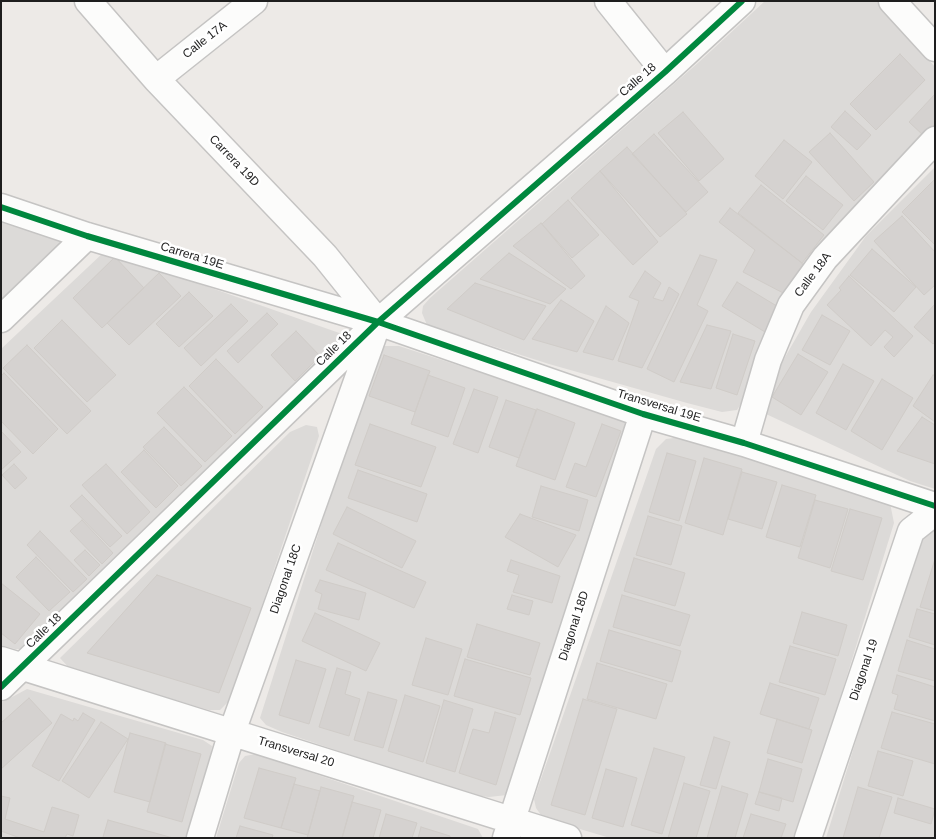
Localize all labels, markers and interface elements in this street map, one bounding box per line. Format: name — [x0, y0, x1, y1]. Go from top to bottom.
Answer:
street label: Calle 17A — [180, 18, 230, 62]
street label: Calle 18 — [617, 60, 659, 100]
street label: Carrera 19D — [206, 132, 262, 190]
street label: Carrera 19E — [159, 240, 225, 272]
street label: Calle 18A — [792, 250, 834, 300]
street label: Calle 18 — [313, 329, 355, 369]
street label: Transversal 19E — [615, 386, 703, 426]
street label: Diagonal 18C — [267, 542, 305, 616]
street label: Diagonal 18D — [556, 589, 592, 663]
street label: Calle 18 — [23, 611, 65, 651]
street label: Diagonal 19 — [847, 637, 881, 703]
street label: Transversal 20 — [256, 734, 336, 770]

